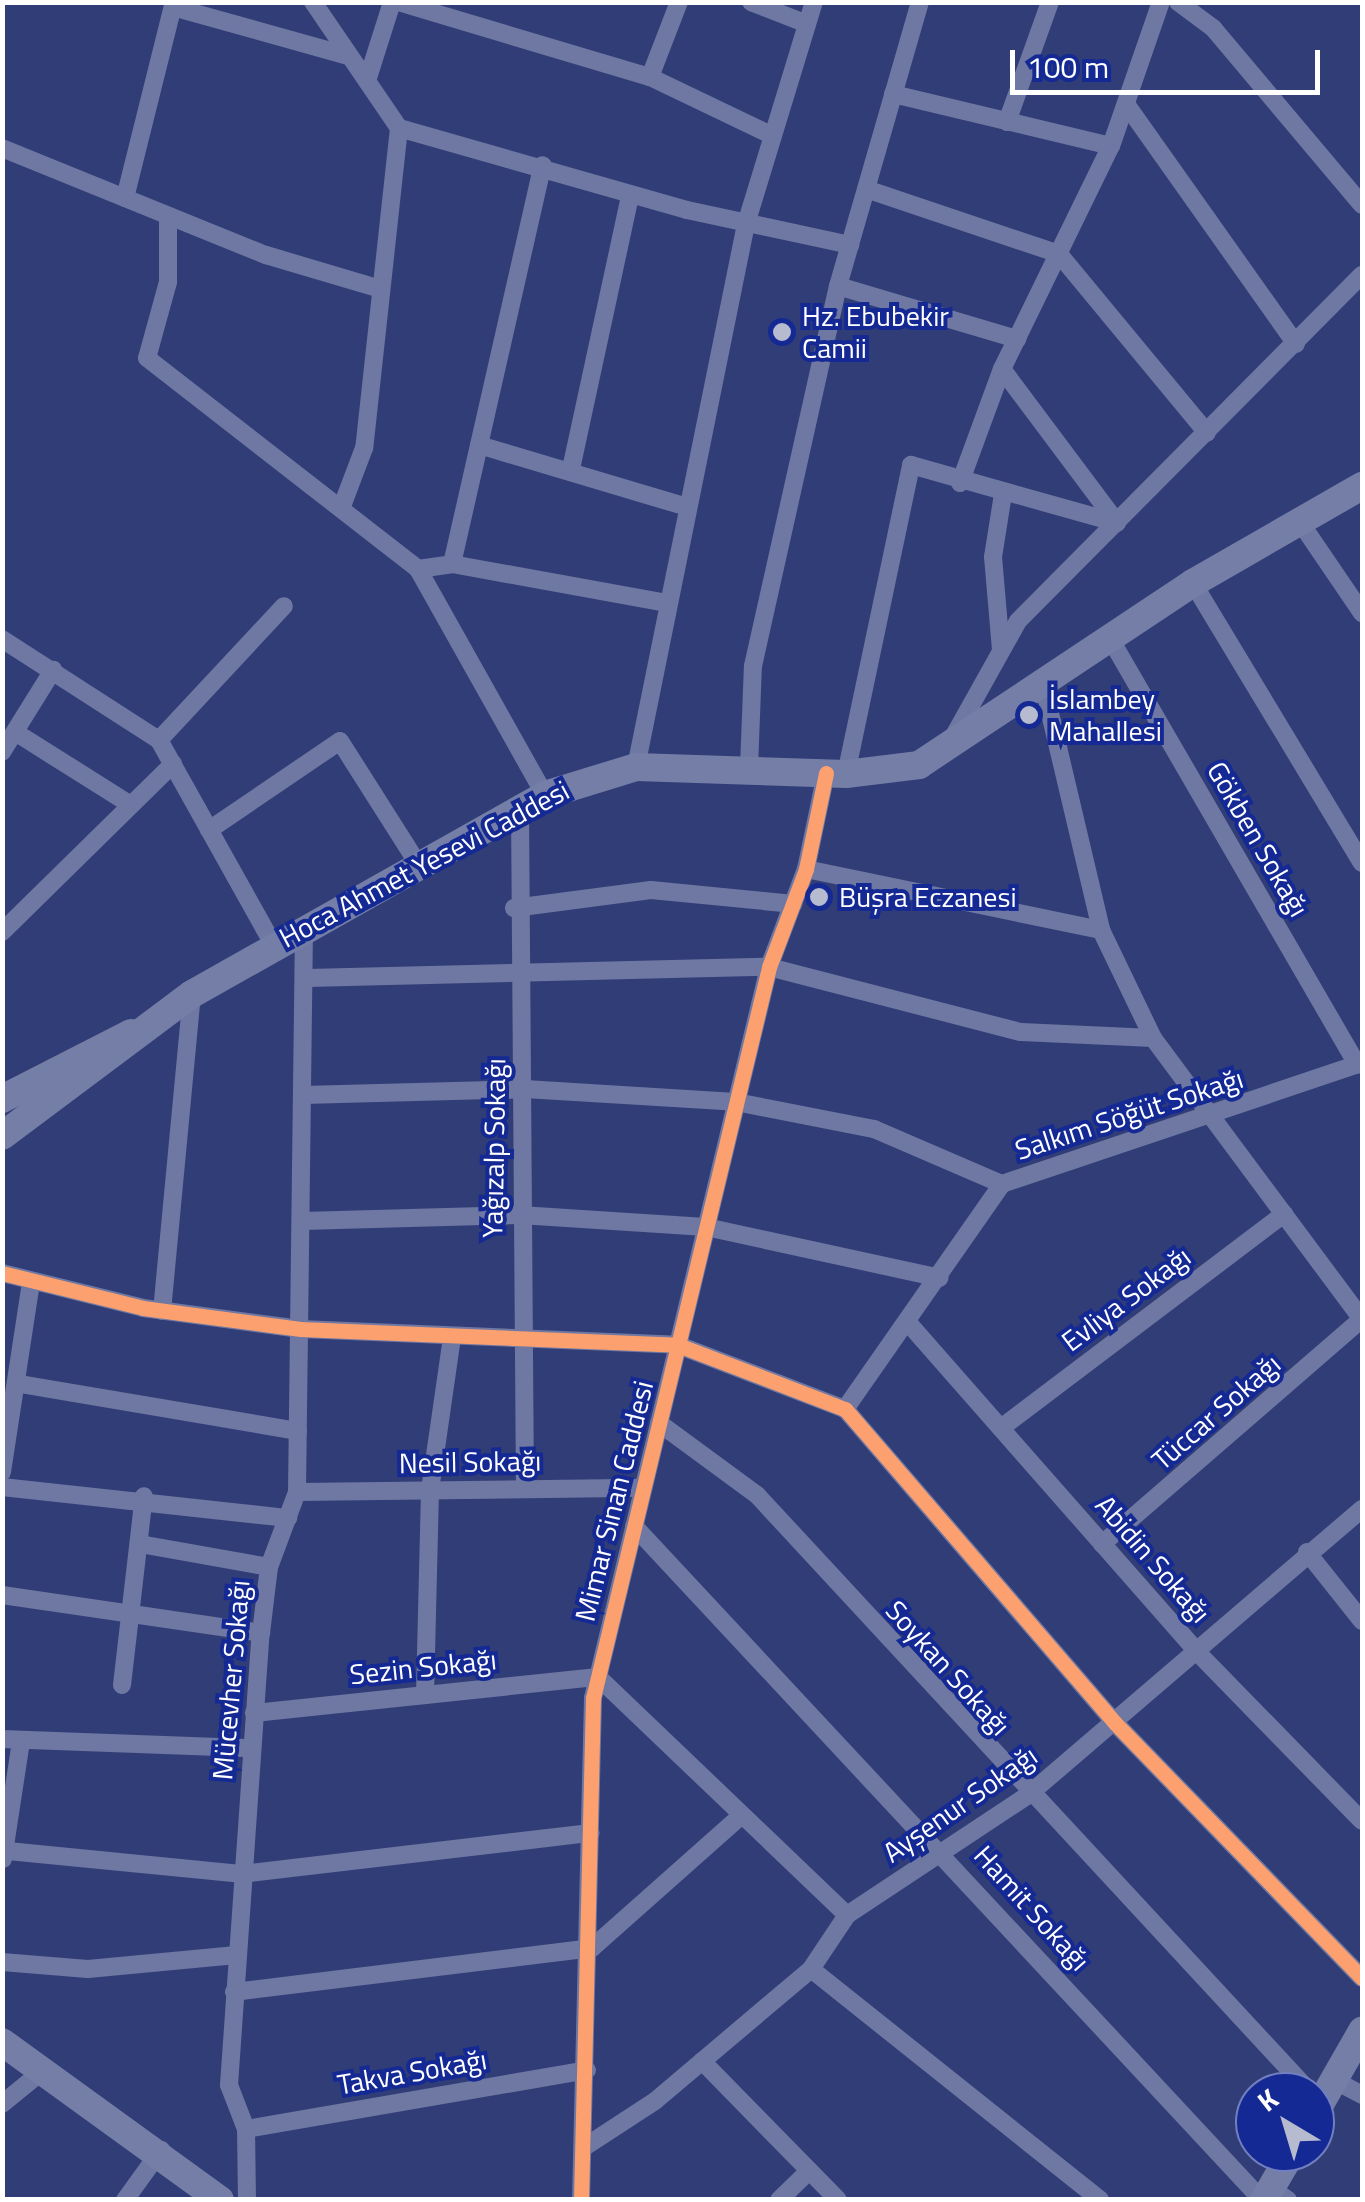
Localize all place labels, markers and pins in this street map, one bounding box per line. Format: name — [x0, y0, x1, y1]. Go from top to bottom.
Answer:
place label: Hz. Ebubekir Camii — [802, 299, 949, 365]
marker: Hz. Ebubekir Camii — [771, 321, 793, 343]
place label: İslambey Mahallesi — [1049, 682, 1162, 748]
marker: İslambey Mahallesi — [1018, 704, 1040, 726]
place label: Büşra Eczanesi — [839, 880, 1017, 914]
marker: Büşra Eczanesi — [808, 886, 830, 908]

